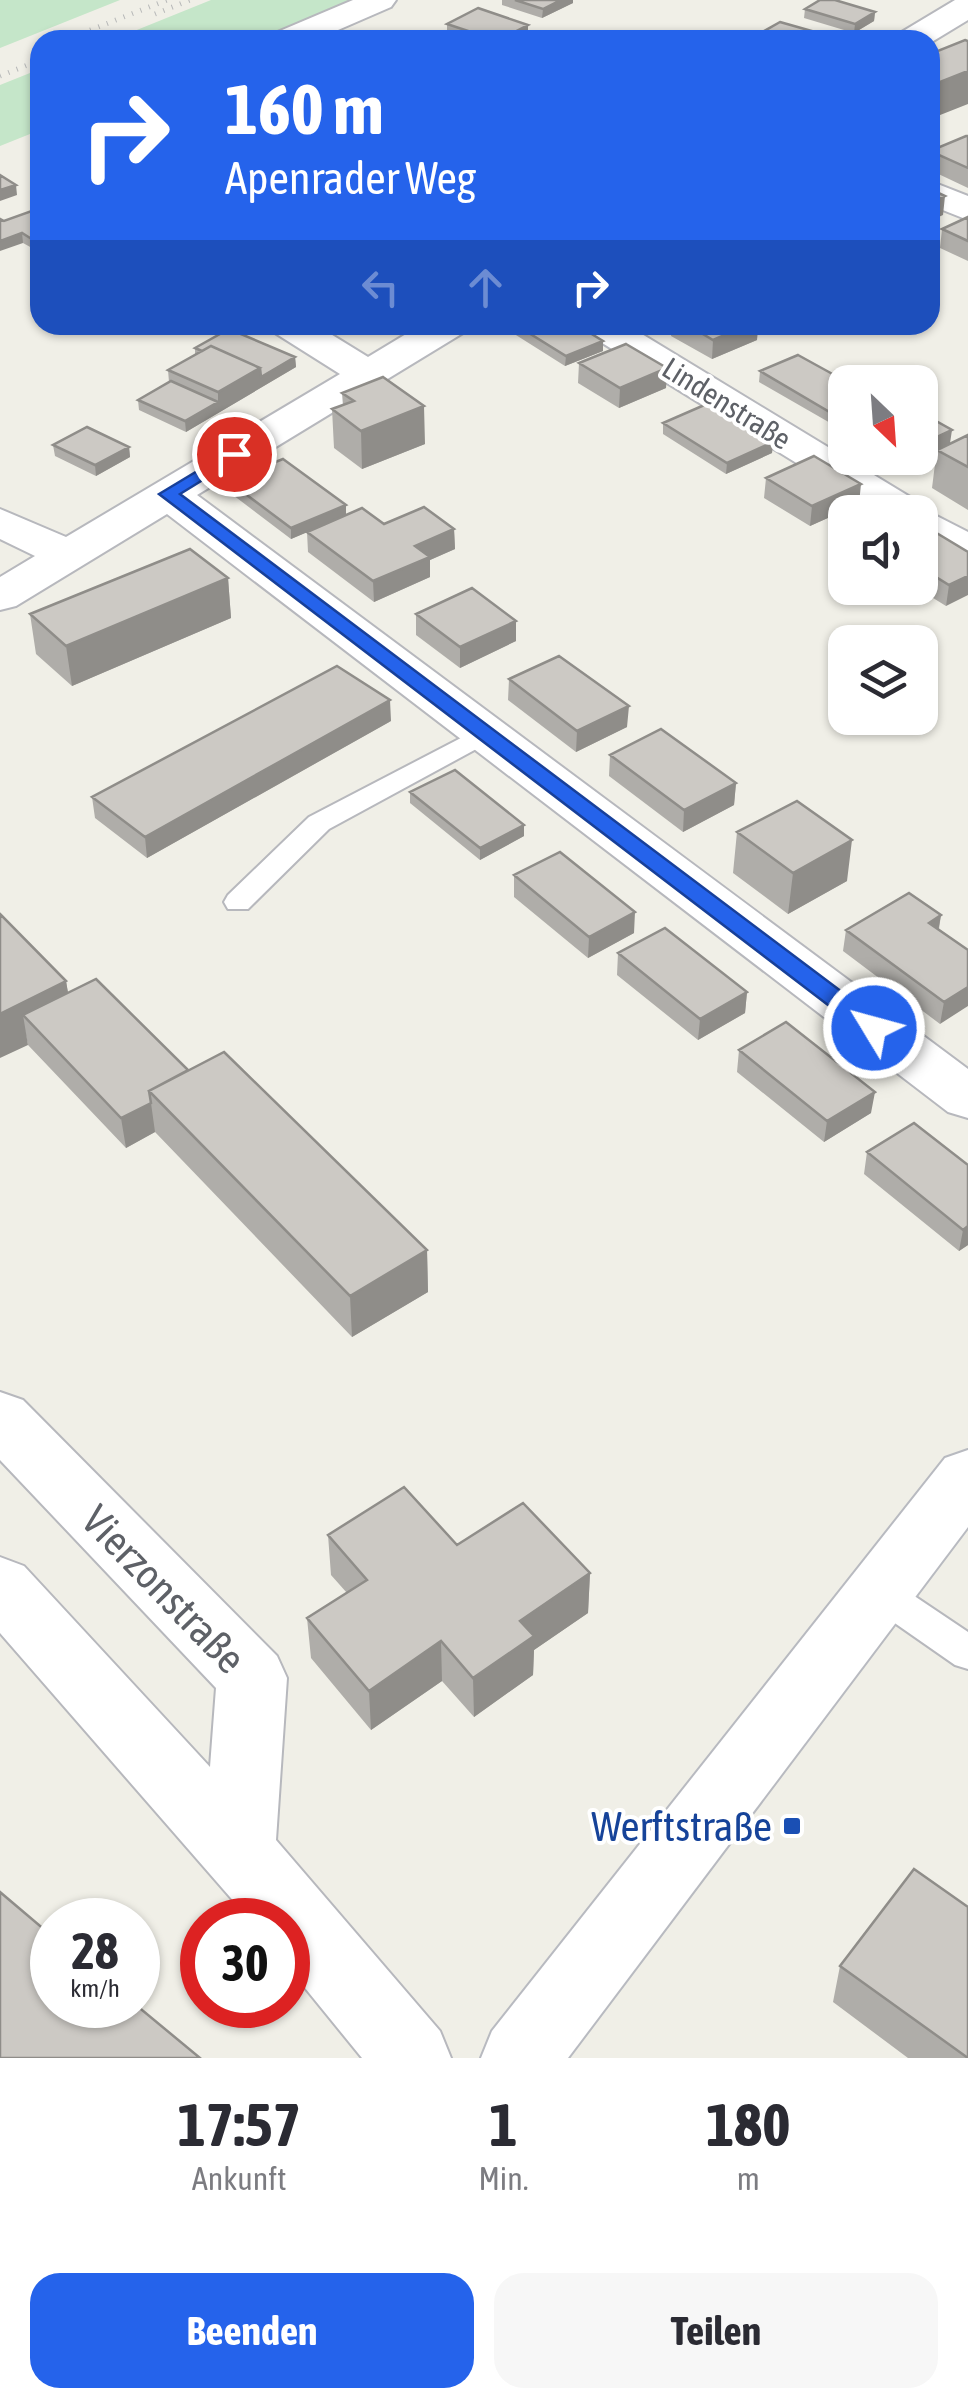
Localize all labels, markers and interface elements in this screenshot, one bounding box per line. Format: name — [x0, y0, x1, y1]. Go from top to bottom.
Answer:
text: 160 m — [225, 69, 384, 149]
icon: right — [60, 70, 190, 200]
text: Apenrader Weg — [225, 152, 476, 204]
icon: left — [353, 260, 408, 315]
icon: ahead — [458, 260, 513, 315]
icon: right — [563, 260, 618, 315]
street label: Lindenstraße — [657, 350, 797, 456]
north arrow — [828, 365, 938, 475]
map controls — [828, 365, 938, 735]
pin — [192, 412, 277, 497]
icon: arrive — [207, 427, 262, 482]
button: sound — [828, 495, 938, 605]
button: layers — [828, 625, 938, 735]
position arrow — [822, 976, 926, 1080]
street label: Vierzonstraße — [73, 1496, 255, 1682]
place label: Werftstraße — [591, 1802, 772, 1850]
marker: Werftstraße — [781, 1815, 803, 1837]
speed limit sign: 30 — [180, 1898, 310, 2028]
text: 28 — [71, 1922, 118, 1980]
text: km/h — [70, 1974, 120, 2002]
text: 17:57 — [177, 2090, 301, 2159]
text: 1 — [489, 2090, 518, 2159]
text: 180 — [706, 2090, 791, 2159]
text: Ankunft — [192, 2160, 286, 2197]
text: Min. — [478, 2160, 528, 2197]
text: m — [737, 2160, 760, 2197]
button: Beenden — [30, 2273, 474, 2388]
button: Teilen — [494, 2273, 938, 2388]

